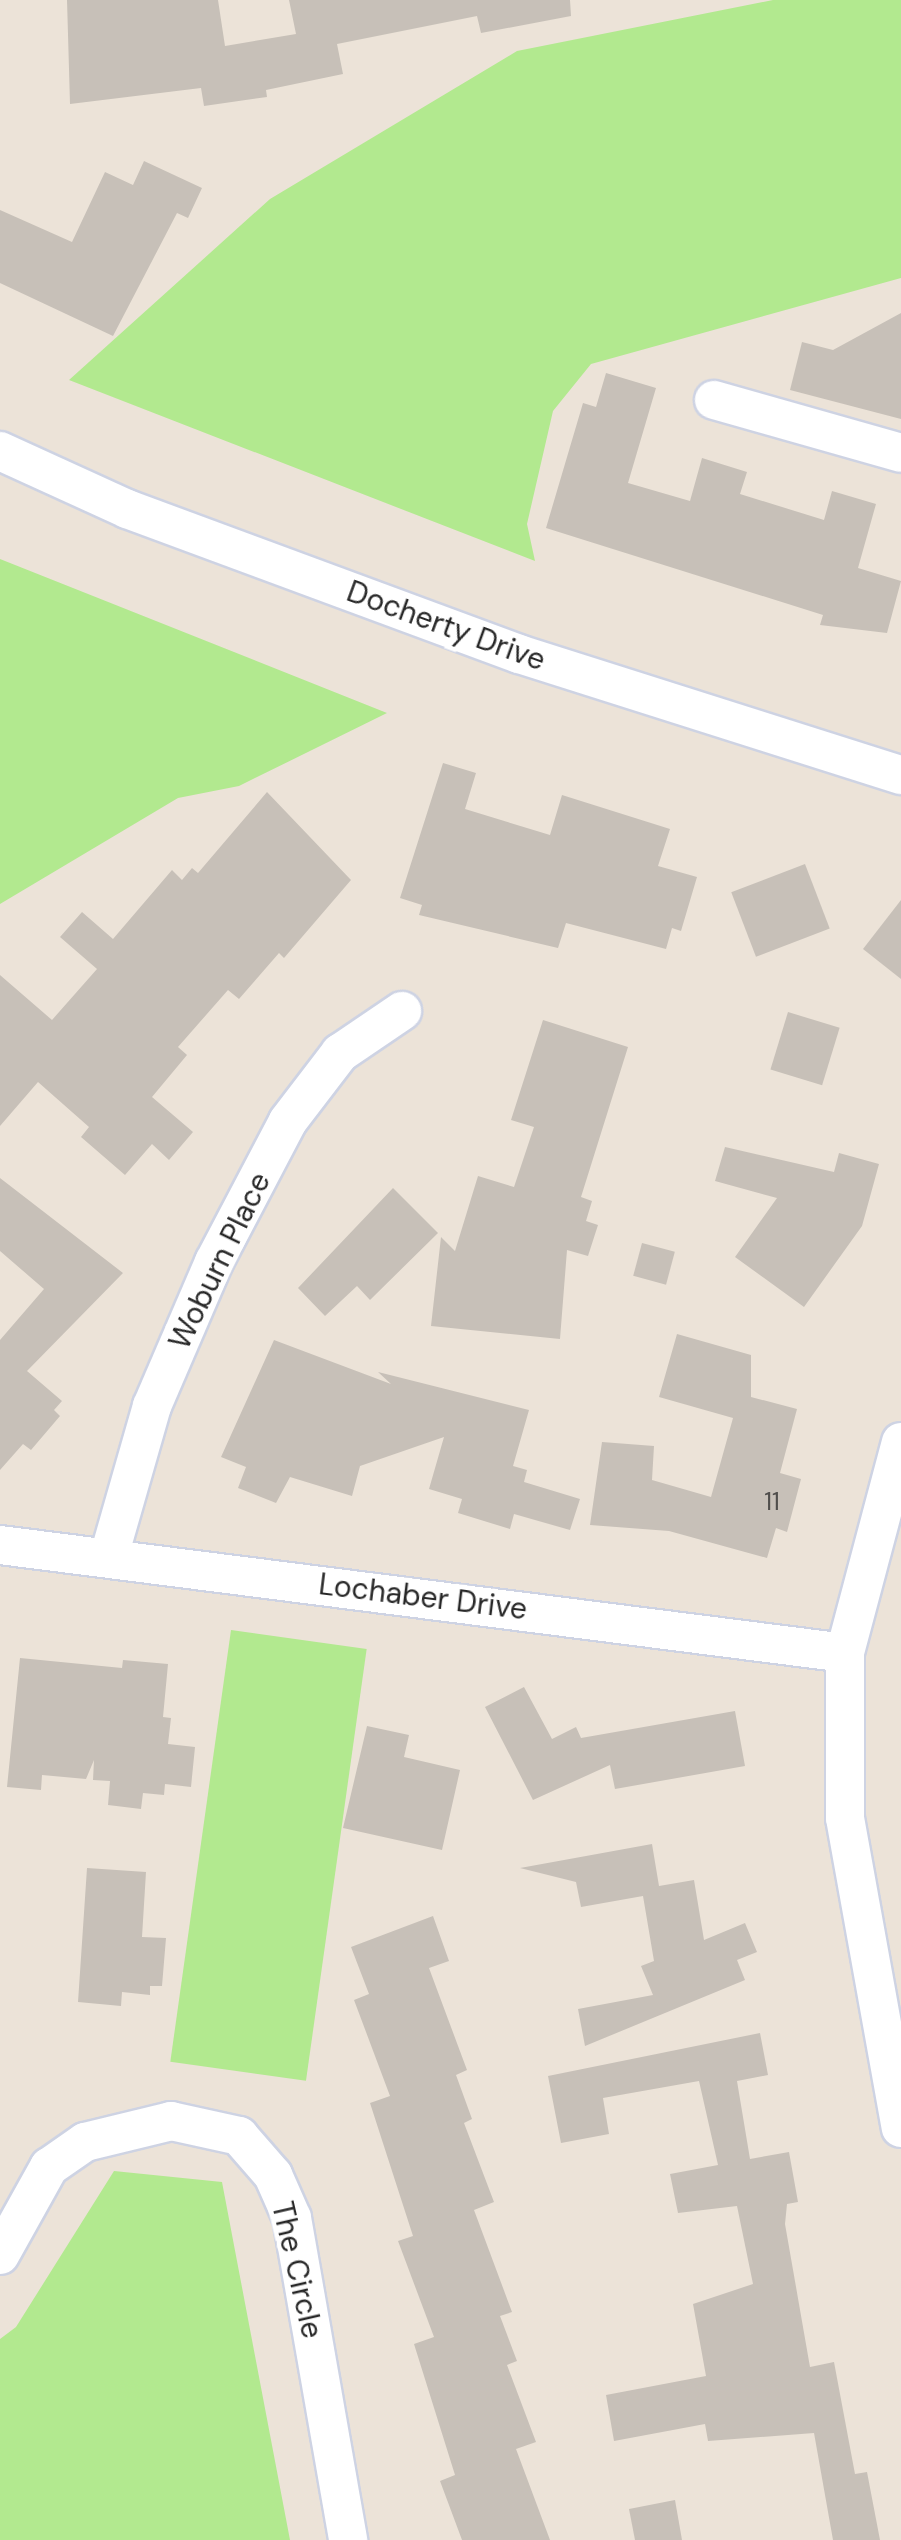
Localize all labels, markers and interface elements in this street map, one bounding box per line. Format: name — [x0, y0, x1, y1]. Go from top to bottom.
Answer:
street label: Docherty Drive — [342, 573, 550, 679]
street label: Woburn Place — [162, 1167, 278, 1355]
house number: 11 — [764, 1487, 780, 1517]
street label: Lochaber Drive — [317, 1566, 529, 1628]
street label: The Circle — [264, 2198, 330, 2342]

